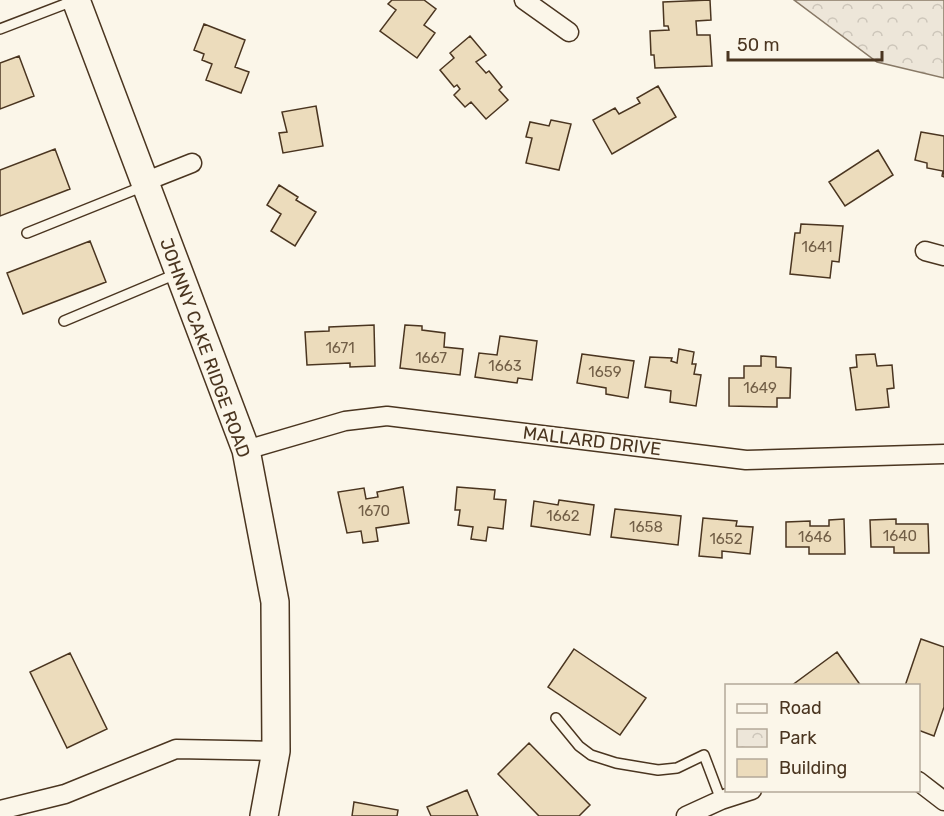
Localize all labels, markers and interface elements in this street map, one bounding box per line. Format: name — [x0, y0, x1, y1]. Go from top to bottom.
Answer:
scale bar — [728, 24, 882, 62]
text: 50 m — [737, 34, 780, 56]
street label: JOHNNY CAKE RIDGE ROAD — [155, 235, 255, 461]
house number: 1641 — [802, 238, 832, 256]
house number: 1671 — [325, 339, 355, 357]
house number: 1667 — [415, 349, 447, 367]
house number: 1663 — [488, 357, 522, 375]
house number: 1659 — [588, 363, 622, 381]
house number: 1649 — [743, 379, 777, 397]
street label: MALLARD DRIVE — [522, 422, 662, 460]
house number: 1670 — [358, 502, 390, 520]
house number: 1662 — [546, 507, 580, 525]
house number: 1658 — [629, 518, 663, 536]
house number: 1640 — [883, 527, 917, 545]
house number: 1646 — [798, 528, 832, 546]
house number: 1652 — [709, 530, 743, 548]
legend — [725, 684, 920, 792]
text: Road — [779, 697, 822, 719]
text: Park — [779, 727, 817, 749]
text: Building — [779, 757, 847, 779]

